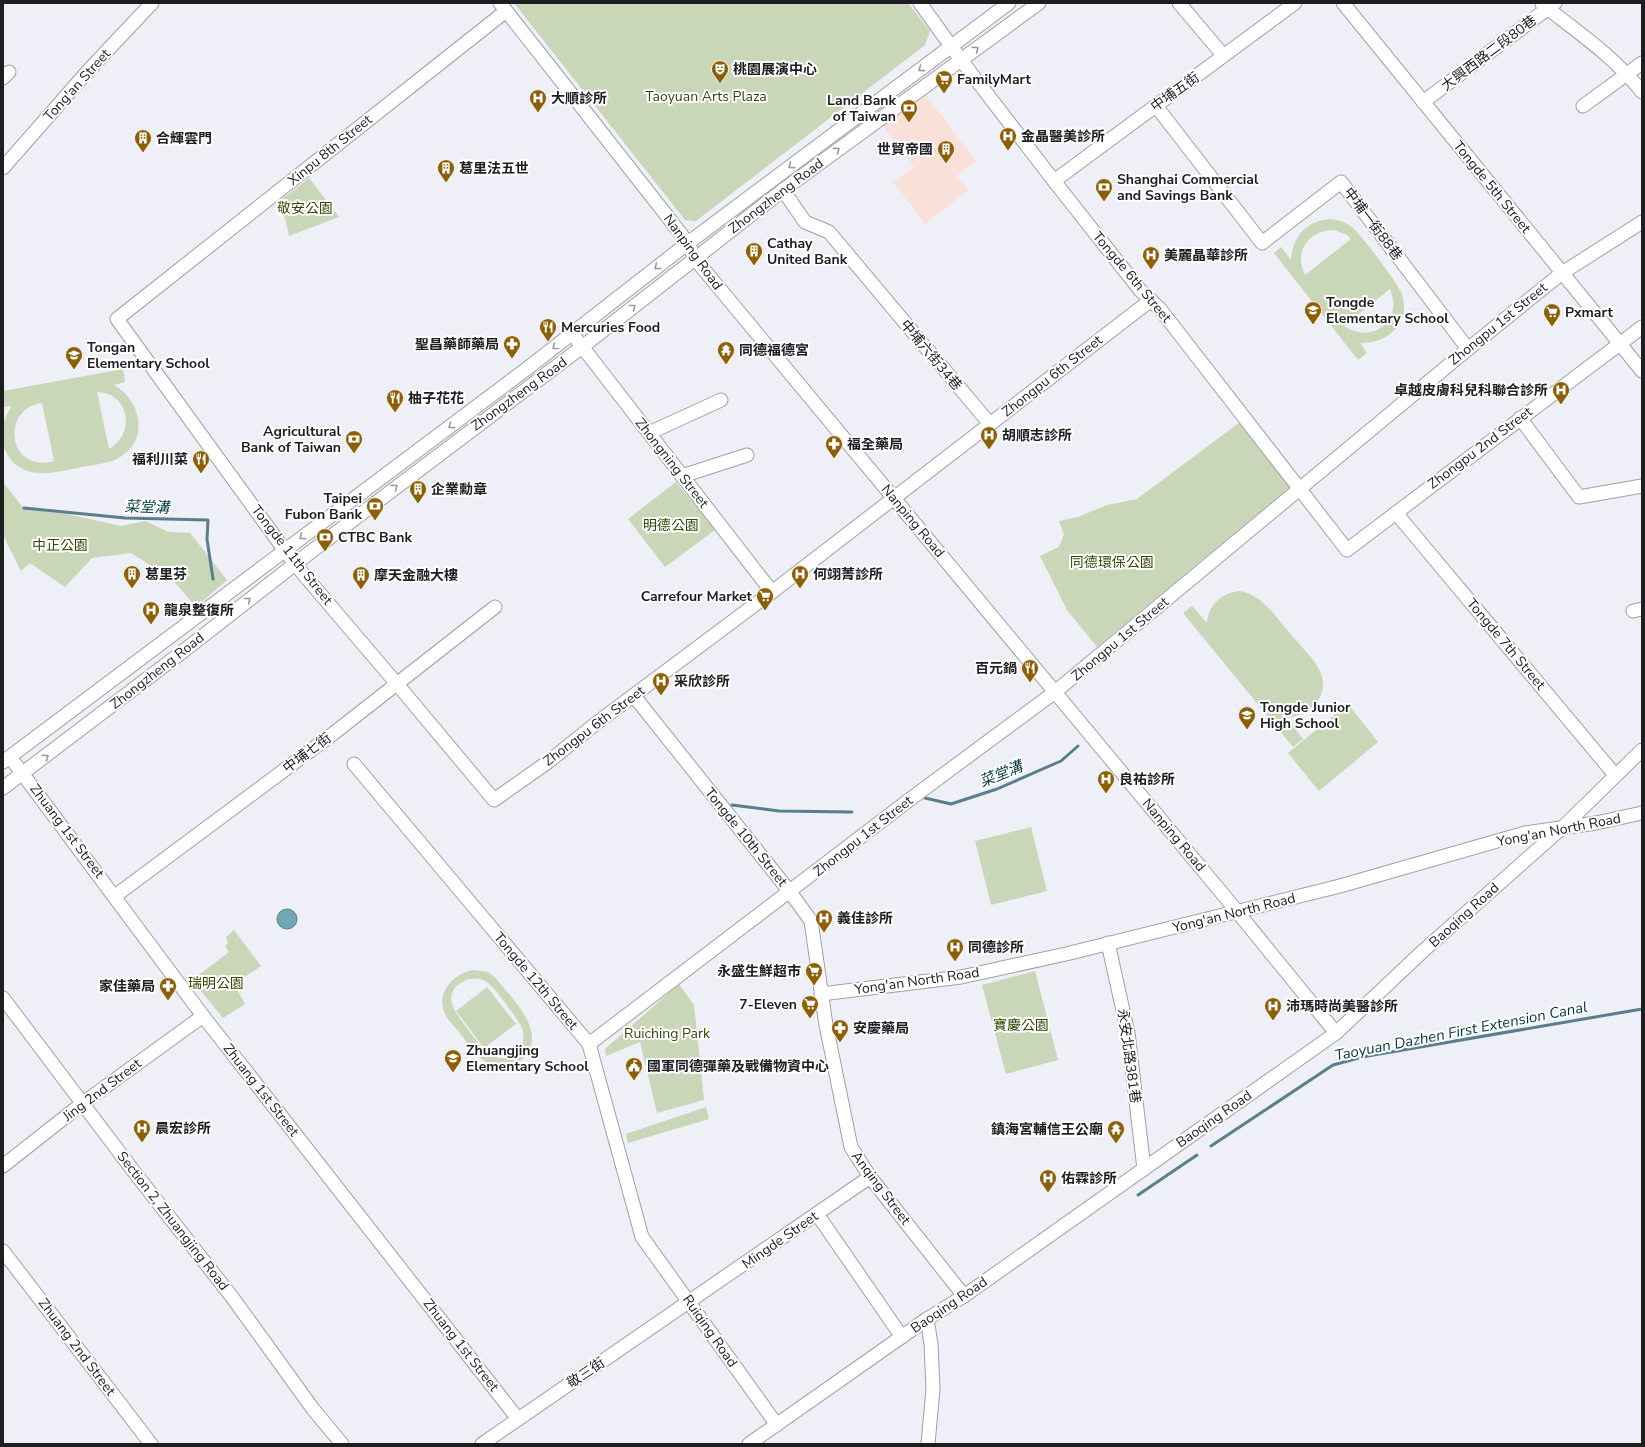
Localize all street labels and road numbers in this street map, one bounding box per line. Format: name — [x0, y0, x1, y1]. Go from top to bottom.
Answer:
street label: 大興西路二段80巷 — [1437, 11, 1541, 95]
street label: Tong'an Street — [39, 45, 115, 125]
street label: 中埔五街 — [1147, 68, 1203, 116]
street label: Xinpu 8th Street — [284, 110, 376, 190]
street label: Tongde 5th Street — [1449, 137, 1535, 237]
street label: Zhongzheng Road — [725, 154, 827, 238]
street label: 中埔一街88巷 — [1339, 184, 1407, 264]
street label: Nanping Road — [659, 210, 727, 294]
street label: Tongde 6th Street — [1088, 227, 1176, 327]
street label: Zhongpu 1st Street — [1445, 278, 1551, 370]
street label: 中埔六街34巷 — [896, 316, 966, 394]
street label: Zhongpu 6th Street — [998, 331, 1106, 421]
street label: Zhongzheng Road — [467, 353, 571, 435]
street label: Zhongpu 2nd Street — [1424, 402, 1536, 494]
street label: Zhongning Street — [631, 414, 713, 512]
street label: Nanping Road — [877, 481, 949, 561]
street label: Tongde 11th Street — [247, 501, 337, 609]
street label: Zhongpu 1st Street — [1067, 593, 1173, 685]
street label: Tongde 7th Street — [1462, 594, 1550, 694]
street label: Zhongzheng Road — [106, 628, 208, 714]
street label: Zhongpu 6th Street — [539, 681, 649, 771]
street label: 中埔七街 — [279, 729, 335, 777]
street label: Zhuang 1st Street — [25, 780, 109, 882]
street label: Tongde 10th Street — [700, 784, 792, 890]
street label: Zhongpu 1st Street — [809, 791, 917, 881]
street label: Nanping Road — [1138, 795, 1210, 875]
street label: Yong'an North Road — [1494, 809, 1623, 852]
street label: Baoqing Road — [1425, 878, 1503, 952]
street label: Yong'an North Road — [1170, 889, 1297, 938]
street label: Tongde 12th Street — [490, 928, 583, 1034]
street label: Yong'an North Road — [852, 963, 981, 999]
street label: 永安北路381巷 — [1113, 1008, 1145, 1104]
street label: Zhuang 1st Street — [219, 1040, 303, 1140]
street label: Jing 2nd Street — [58, 1054, 145, 1126]
street label: Baoqing Road — [1172, 1086, 1256, 1152]
street label: Section 2, Zhuangjing Road — [113, 1147, 233, 1295]
street label: Anqing Street — [847, 1147, 915, 1229]
street label: Mingde Street — [738, 1207, 822, 1273]
street label: Baoqing Road — [907, 1272, 991, 1338]
street label: Ruiqing Road — [678, 1291, 742, 1371]
street label: Zhuang 2nd Street — [34, 1294, 120, 1400]
street label: Zhuang 1st Street — [419, 1295, 503, 1395]
street label: 敬三街 — [563, 1353, 609, 1393]

